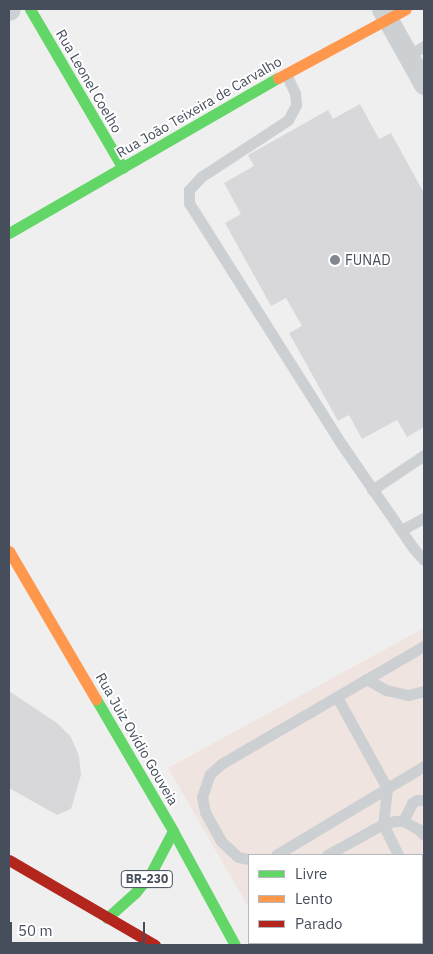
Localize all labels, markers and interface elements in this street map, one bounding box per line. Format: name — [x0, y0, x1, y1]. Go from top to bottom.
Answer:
street label: Rua Leonel Coelho — [53, 26, 125, 136]
street label: Rua João Teixeira de Carvalho — [113, 53, 285, 161]
place label: FUNAD — [345, 252, 391, 268]
marker: FUNAD — [329, 254, 341, 266]
street label: Rua Juiz Ovídio Gouveia — [92, 670, 182, 808]
legend — [248, 854, 423, 944]
text: Livre — [295, 864, 327, 883]
road number: BR-230 — [121, 870, 173, 889]
text: Lento — [295, 889, 333, 908]
scale bar — [12, 912, 148, 944]
text: Parado — [295, 914, 343, 933]
text: 50 m — [18, 921, 53, 940]

